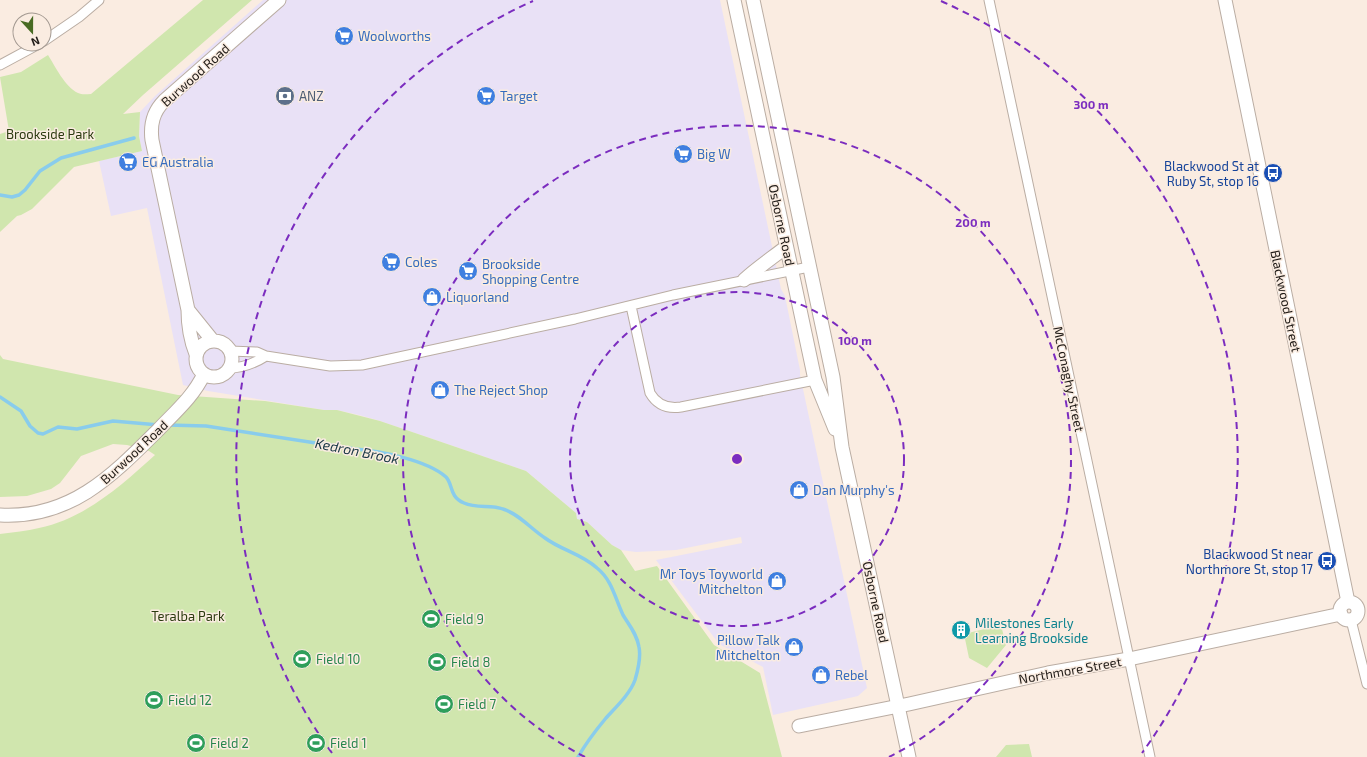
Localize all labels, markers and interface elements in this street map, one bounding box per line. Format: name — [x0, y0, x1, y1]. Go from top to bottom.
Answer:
north arrow — [12, 12, 52, 52]
supermarket icon: Woolworths — [333, 25, 355, 47]
place label: Woolworths — [358, 28, 431, 44]
text: N — [30, 34, 42, 49]
street label: Burwood Road — [158, 40, 232, 110]
bank icon: ANZ — [274, 85, 296, 107]
supermarket icon: Target — [475, 85, 497, 107]
place label: ANZ — [299, 88, 324, 104]
place label: Target — [500, 88, 538, 104]
text: 300 m — [1073, 97, 1109, 111]
park label: Brookside Park — [6, 126, 94, 142]
supermarket icon: Big W — [672, 143, 694, 165]
place label: Big W — [697, 146, 731, 162]
supermarket icon: EG Australia — [117, 151, 139, 173]
place label: EG Australia — [142, 154, 214, 170]
place label: Blackwood St at Ruby St, stop 16 — [1164, 158, 1259, 189]
bus stop icon: Blackwood St at Ruby St, stop 16 — [1262, 162, 1284, 184]
street label: Osborne Road — [766, 183, 798, 267]
text: 200 m — [955, 215, 991, 229]
street label: Blackwood Street — [1267, 248, 1305, 354]
supermarket icon: Coles — [380, 251, 402, 273]
place label: Coles — [405, 254, 437, 270]
place label: Brookside Shopping Centre — [482, 256, 579, 287]
supermarket icon: Brookside Shopping Centre — [457, 260, 479, 282]
shop icon: Liquorland — [421, 286, 443, 308]
place label: Liquorland — [446, 289, 509, 305]
street label: McConaghy Street — [1050, 325, 1088, 433]
text: 100 m — [838, 333, 872, 347]
shop icon: The Reject Shop — [429, 379, 451, 401]
place label: The Reject Shop — [454, 382, 548, 398]
street label: Burwood Road — [97, 417, 171, 487]
water label: Kedron Brook — [314, 434, 401, 467]
centre of rings — [730, 452, 744, 466]
shop icon: Dan Murphy's — [788, 479, 810, 501]
place label: Dan Murphy's — [813, 482, 895, 498]
place label: Blackwood St near Northmore St, stop 17 — [1186, 546, 1313, 577]
bus stop icon: Blackwood St near Northmore St, stop 17 — [1316, 550, 1338, 572]
street label: Osborne Road — [860, 560, 892, 644]
place label: Mr Toys Toyworld Mitchelton — [660, 566, 763, 597]
shop icon: Mr Toys Toyworld Mitchelton — [766, 570, 788, 592]
park label: Teralba Park — [151, 608, 225, 624]
sports icon: Field 9 — [420, 608, 442, 630]
place label: Field 9 — [445, 611, 484, 627]
place label: Milestones Early Learning Brookside — [975, 615, 1088, 646]
building icon: Milestones Early Learning Brookside — [950, 619, 972, 641]
place label: Pillow Talk Mitchelton — [716, 632, 780, 663]
shop icon: Pillow Talk Mitchelton — [783, 636, 805, 658]
sports icon: Field 10 — [291, 648, 313, 670]
place label: Field 10 — [316, 651, 360, 667]
sports icon: Field 8 — [426, 651, 448, 673]
street label: Northmore Street — [1017, 653, 1123, 687]
place label: Field 8 — [451, 654, 490, 670]
shop icon: Rebel — [810, 664, 832, 686]
place label: Rebel — [835, 667, 868, 683]
sports icon: Field 12 — [143, 689, 165, 711]
place label: Field 12 — [168, 692, 212, 708]
sports icon: Field 7 — [433, 693, 455, 715]
place label: Field 7 — [458, 696, 496, 712]
sports icon: Field 2 — [185, 732, 207, 754]
sports icon: Field 1 — [305, 732, 327, 754]
place label: Field 2 — [210, 735, 249, 751]
place label: Field 1 — [330, 735, 367, 751]

